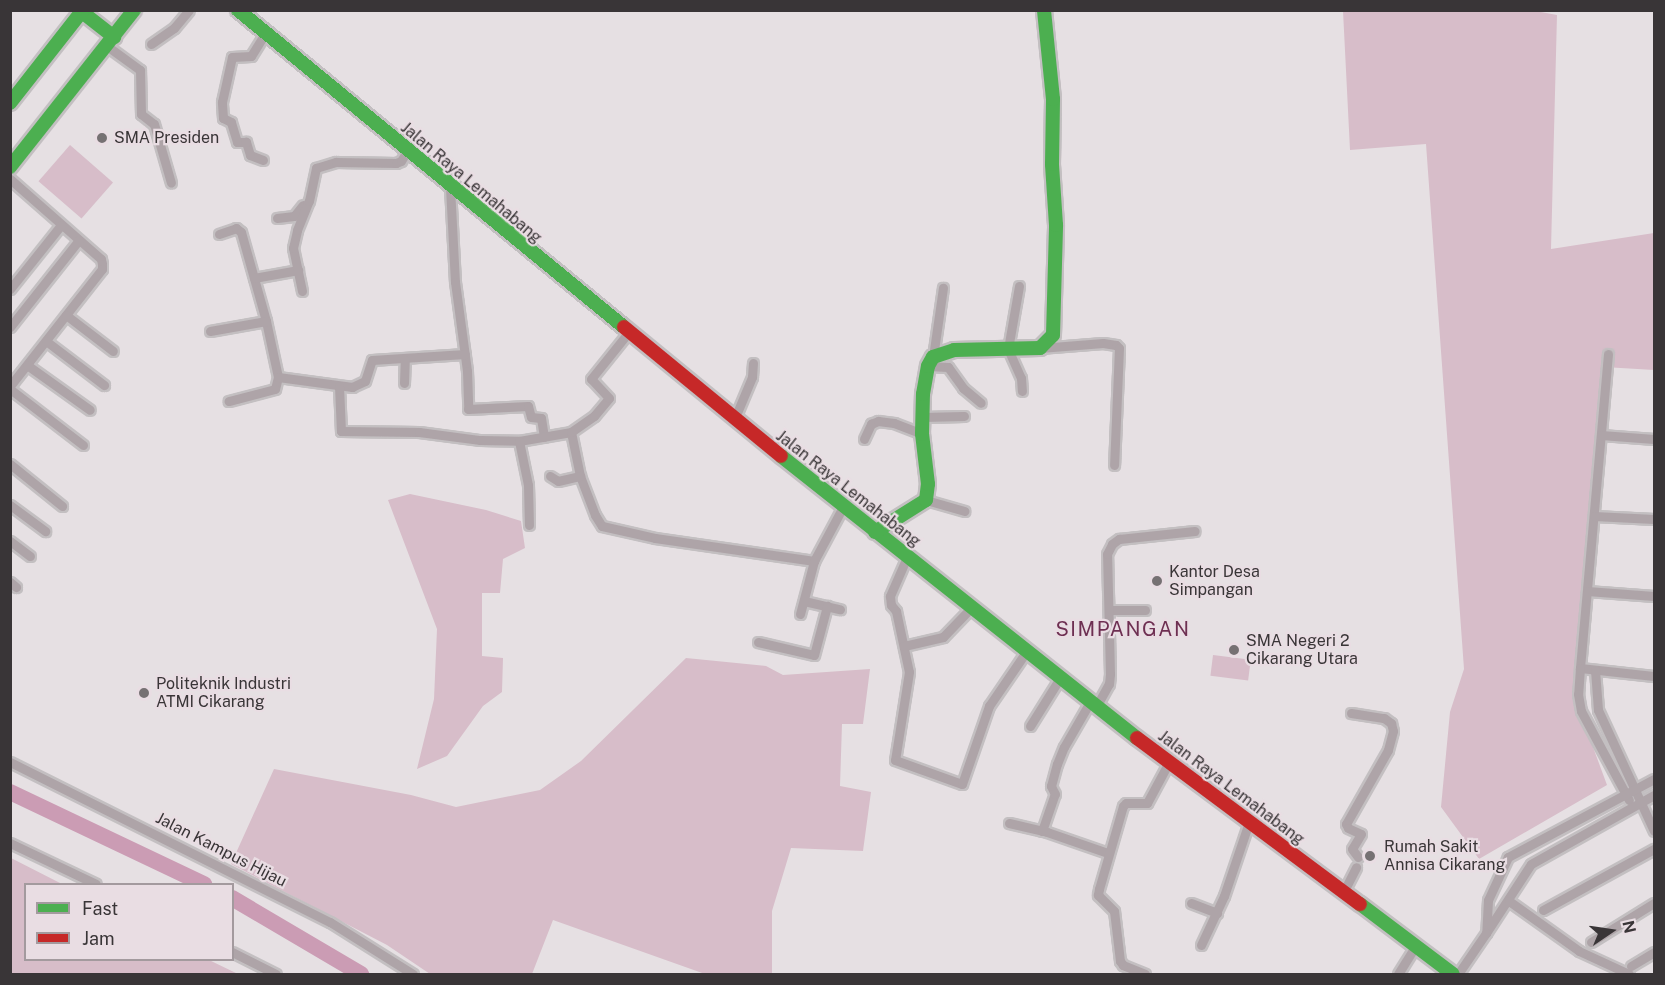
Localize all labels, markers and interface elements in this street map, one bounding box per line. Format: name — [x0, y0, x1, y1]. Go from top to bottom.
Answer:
street label: Jalan Raya Lemahabang — [397, 118, 545, 248]
place label: SMA Presiden — [114, 128, 219, 148]
marker: SMA Presiden — [95, 131, 109, 145]
street label: Jalan Raya Lemahabang — [772, 427, 924, 551]
place label: Kantor Desa Simpangan — [1169, 562, 1260, 600]
marker: Kantor Desa Simpangan — [1150, 574, 1164, 588]
district label: SIMPANGAN — [1055, 617, 1191, 641]
place label: SMA Negeri 2 Cikarang Utara — [1246, 631, 1358, 669]
marker: SMA Negeri 2 Cikarang Utara — [1227, 643, 1241, 657]
place label: Politeknik Industri ATMI Cikarang — [156, 674, 291, 712]
marker: Politeknik Industri ATMI Cikarang — [137, 686, 151, 700]
street label: Jalan Raya Lemahabang — [1154, 727, 1308, 849]
street label: Jalan Kampus Hijau — [152, 809, 290, 891]
place label: Rumah Sakit Annisa Cikarang — [1384, 837, 1505, 875]
marker: Rumah Sakit Annisa Cikarang — [1361, 847, 1379, 865]
legend — [24, 883, 234, 961]
text: Fast — [82, 898, 118, 919]
north arrow — [1581, 901, 1641, 961]
text: N — [1618, 919, 1640, 935]
text: Jam — [82, 928, 115, 949]

